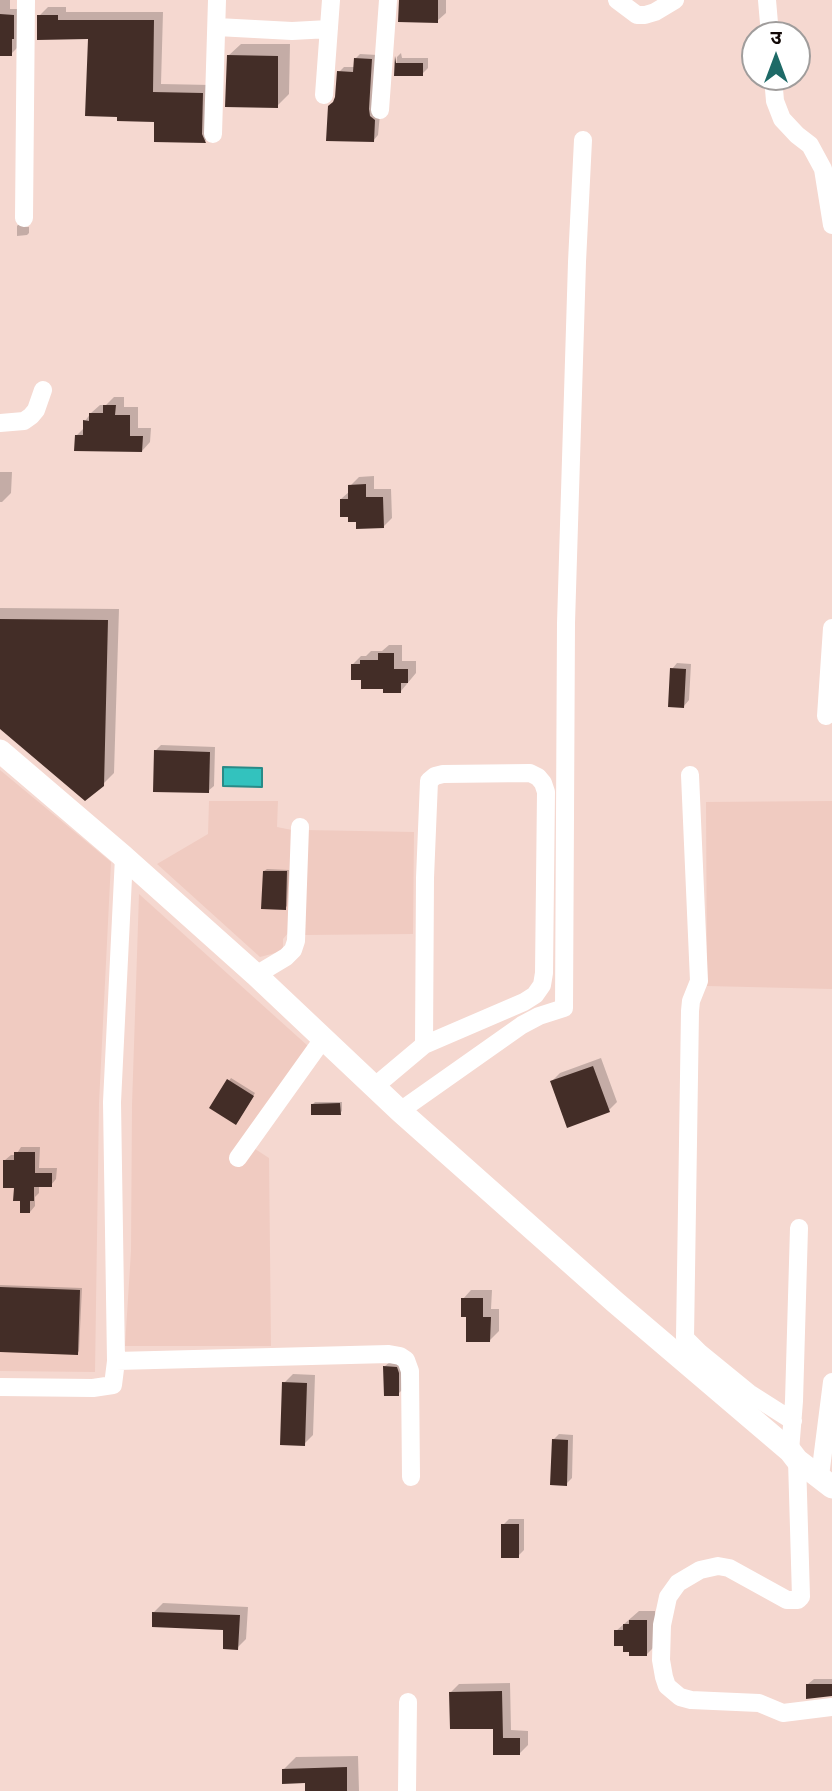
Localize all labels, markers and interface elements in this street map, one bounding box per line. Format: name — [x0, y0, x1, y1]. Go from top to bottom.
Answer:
north arrow — [741, 21, 811, 91]
text: उ — [770, 25, 782, 49]

